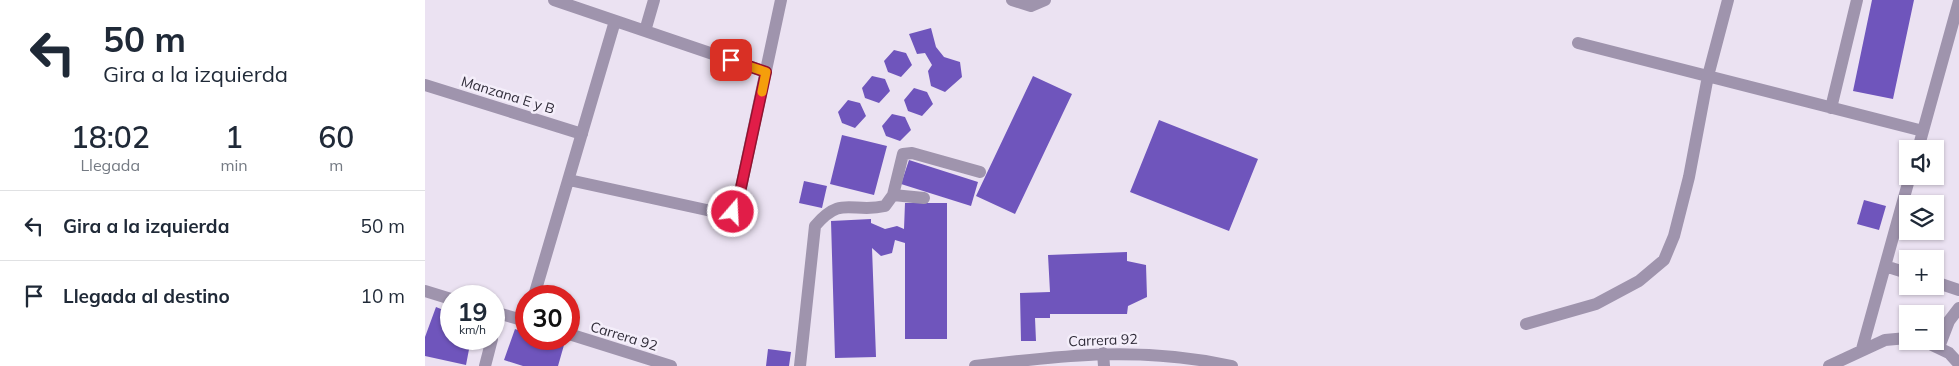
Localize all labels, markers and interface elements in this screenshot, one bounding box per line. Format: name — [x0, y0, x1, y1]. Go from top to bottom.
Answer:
text: 50 m — [103, 17, 186, 61]
icon: left — [20, 20, 85, 85]
pin — [710, 39, 752, 81]
icon: arrive — [717, 46, 745, 74]
text: Gira a la izquierda — [103, 60, 288, 88]
street label: Manzana E y B — [459, 72, 557, 118]
text: 18:02 — [71, 118, 150, 156]
text: 1 — [225, 118, 243, 156]
text: 60 — [318, 118, 354, 156]
map controls — [1899, 140, 1944, 350]
button: sound — [1899, 140, 1944, 185]
text: Llegada — [80, 155, 140, 175]
text: min — [220, 155, 248, 175]
text: m — [329, 155, 343, 175]
position arrow — [706, 185, 758, 237]
button: layers — [1899, 195, 1944, 240]
icon: left — [20, 212, 48, 240]
text: Gira a la izquierda — [63, 214, 229, 238]
text: 50 m — [361, 214, 405, 238]
button: + — [1899, 250, 1944, 295]
icon: arrive — [20, 282, 48, 310]
text: Llegada al destino — [63, 284, 230, 308]
text: 10 m — [361, 284, 405, 308]
speed limit sign: 30 — [515, 285, 580, 350]
text: 19 — [457, 296, 488, 327]
button: − — [1899, 305, 1944, 350]
street label: Carrera 92 — [588, 317, 660, 355]
text: km/h — [459, 322, 486, 337]
street label: Carrera 92 — [1068, 330, 1138, 350]

